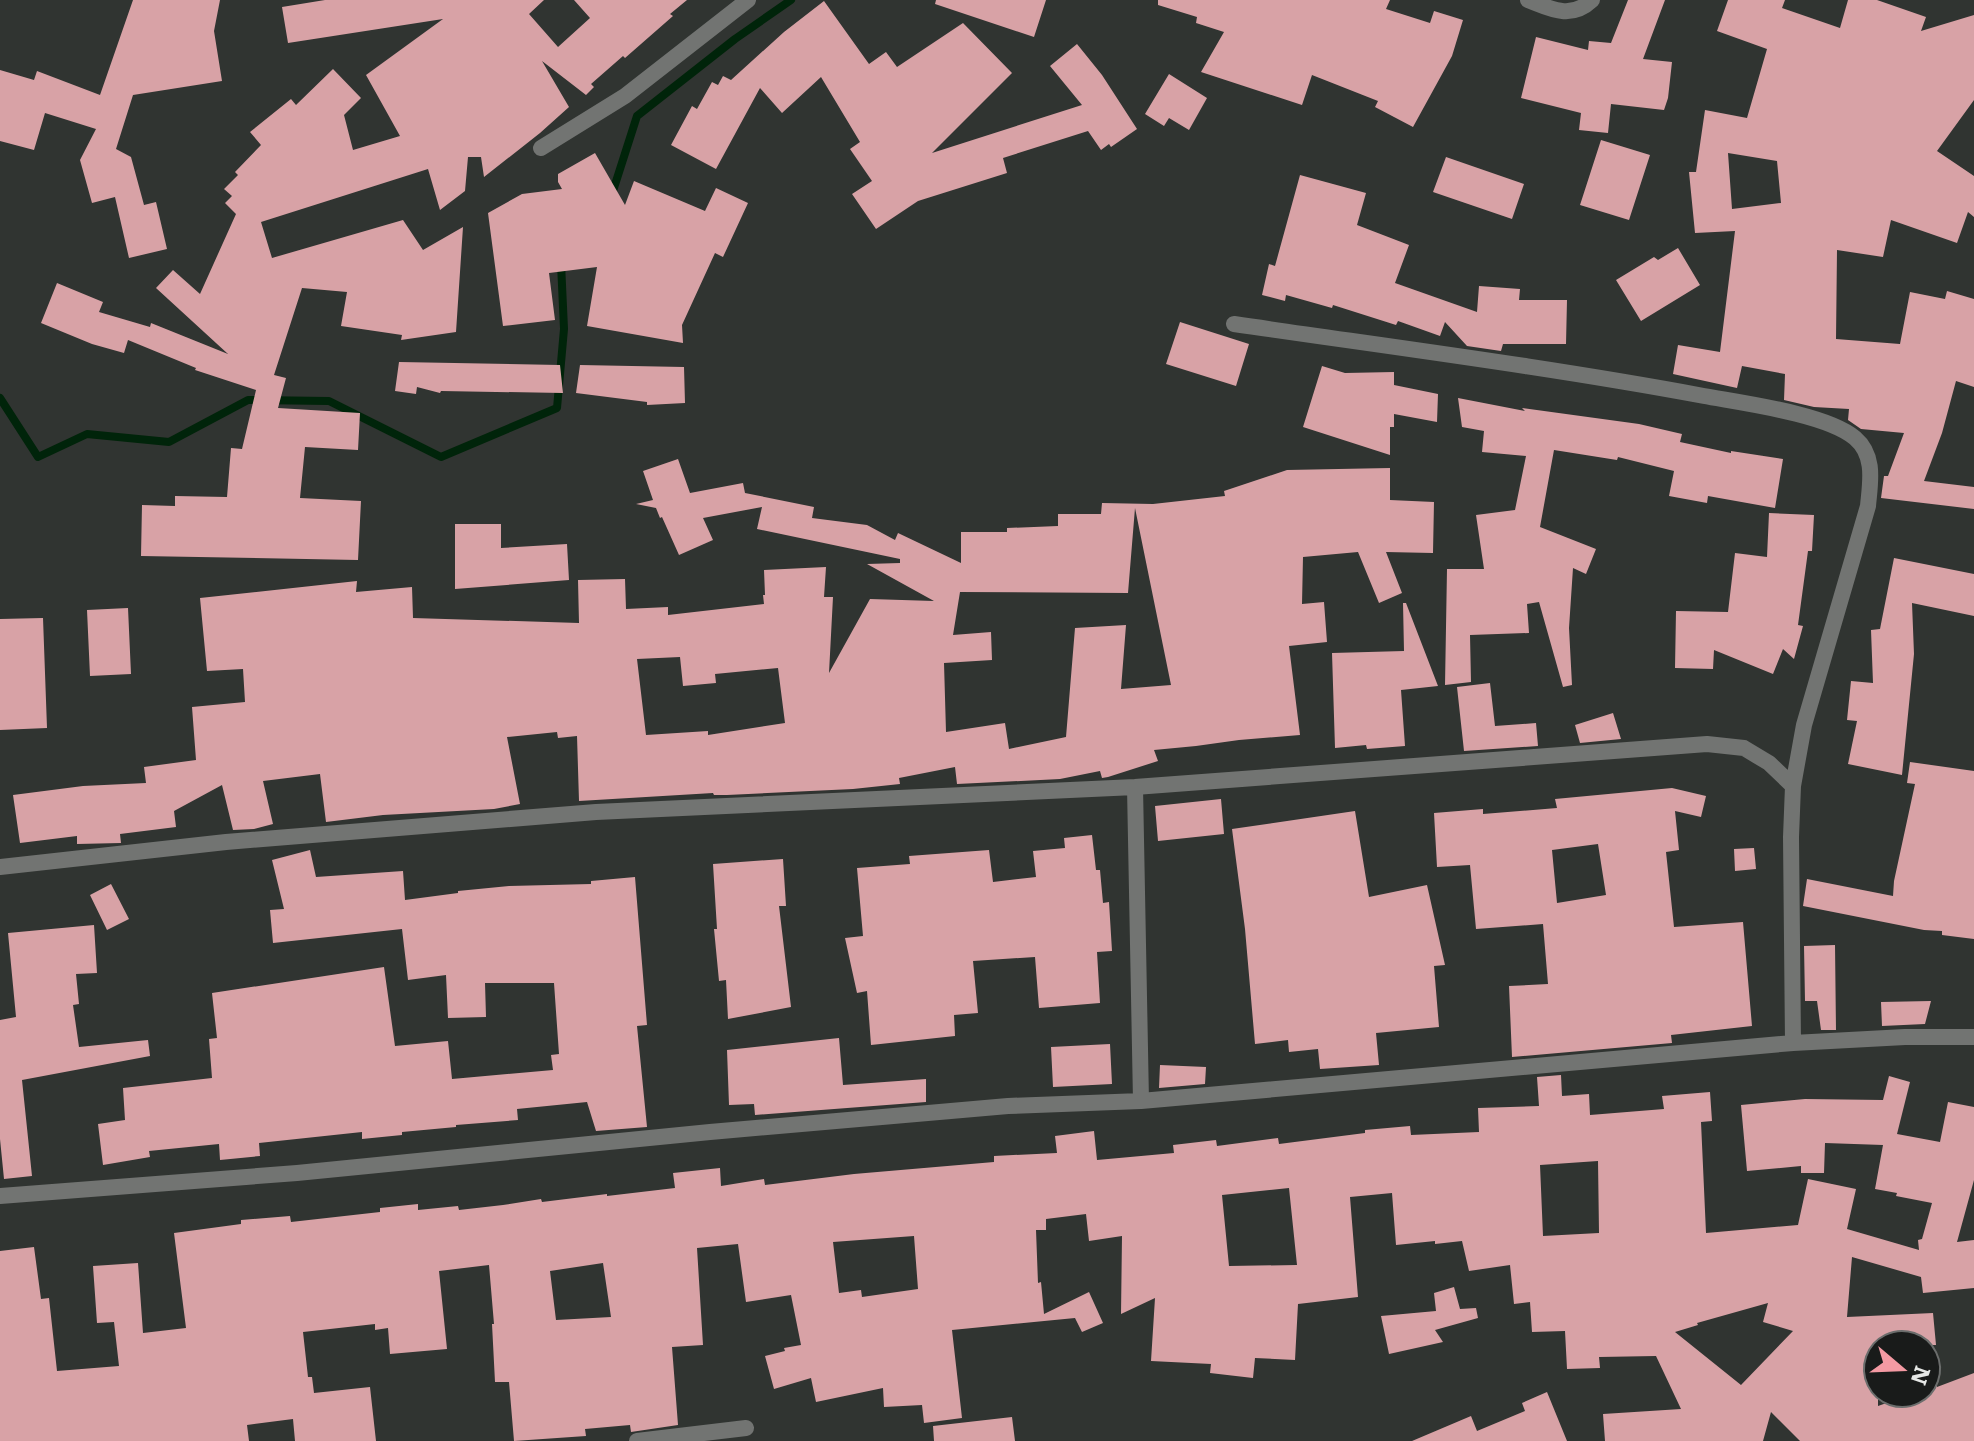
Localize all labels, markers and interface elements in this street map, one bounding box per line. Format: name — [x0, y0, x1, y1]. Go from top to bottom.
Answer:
north arrow — [1862, 1329, 1942, 1409]
text: N — [1904, 1362, 1941, 1390]

